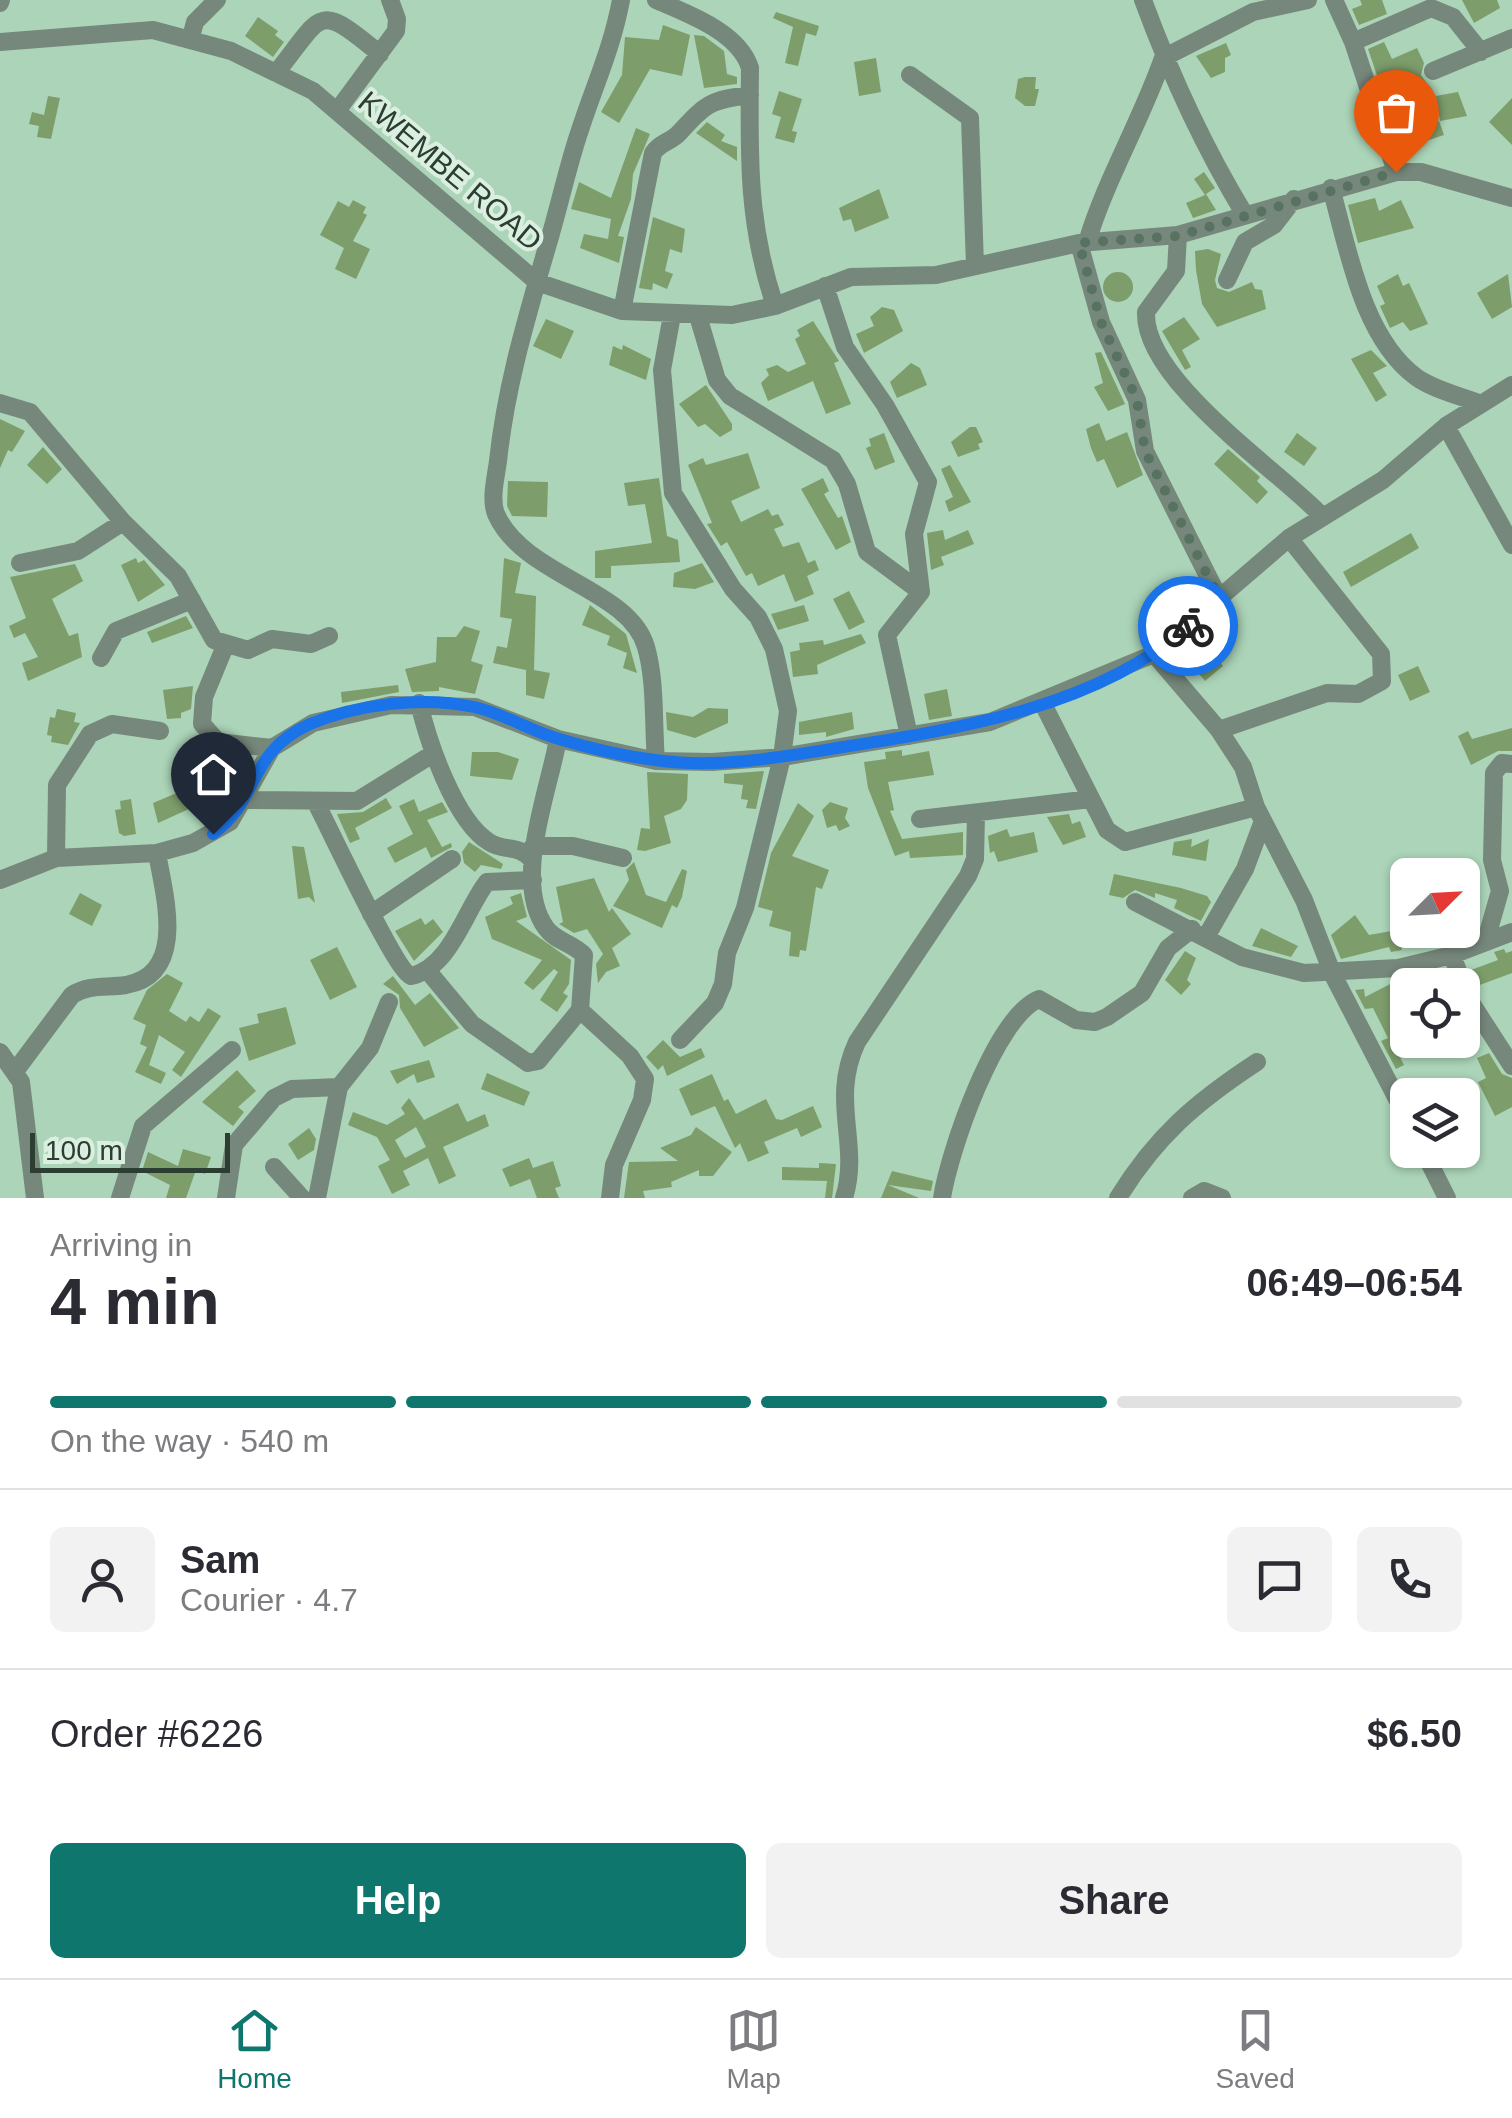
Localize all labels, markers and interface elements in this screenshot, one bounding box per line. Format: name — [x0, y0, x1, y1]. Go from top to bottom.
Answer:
pin — [1354, 70, 1439, 173]
street label: KWEMBE ROAD — [352, 85, 548, 257]
icon: bag — [1369, 85, 1424, 140]
courier — [1138, 576, 1238, 676]
icon: bike — [1161, 599, 1216, 654]
pin — [171, 732, 256, 835]
icon: home — [186, 747, 241, 802]
north arrow — [1390, 858, 1480, 948]
map controls — [1390, 858, 1480, 1168]
button: locate — [1390, 968, 1480, 1058]
button: layers — [1390, 1078, 1480, 1168]
scale bar — [30, 1128, 230, 1172]
text: 100 m — [45, 1135, 123, 1166]
text: Arriving in — [50, 1227, 192, 1263]
text: 06:49–06:54 — [1246, 1262, 1462, 1304]
text: 4 min — [50, 1265, 220, 1338]
text: On the way · 540 m — [50, 1423, 329, 1459]
button: person — [50, 1527, 155, 1632]
button: chat — [1227, 1527, 1332, 1632]
button: phone — [1357, 1527, 1462, 1632]
text: Sam — [180, 1539, 260, 1581]
text: Courier · 4.7 — [180, 1582, 358, 1618]
text: Order #6226 — [50, 1713, 263, 1755]
text: $6.50 — [1367, 1713, 1462, 1755]
button: Help — [50, 1843, 746, 1958]
button: Share — [766, 1843, 1462, 1958]
tab: Home — [217, 2003, 292, 2095]
tab: Map — [726, 2003, 781, 2095]
tab: Saved — [1215, 2003, 1295, 2095]

